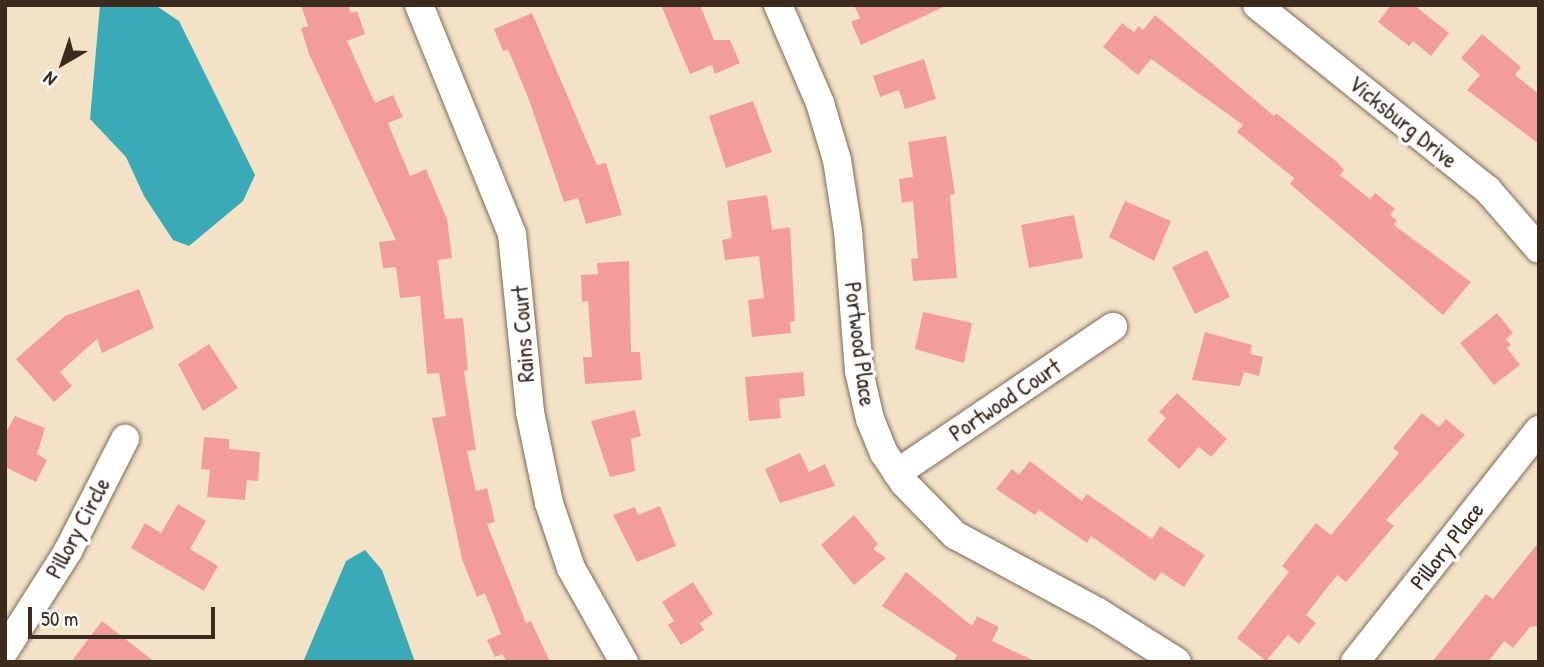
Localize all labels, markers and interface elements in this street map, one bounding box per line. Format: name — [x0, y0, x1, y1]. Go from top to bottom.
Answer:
north arrow — [28, 28, 98, 98]
text: N — [38, 66, 62, 93]
street label: Vicksburg Drive — [1343, 70, 1463, 174]
street label: Portwood Place — [839, 280, 881, 408]
street label: Rains Court — [506, 285, 540, 383]
street label: Portwood Court — [944, 353, 1066, 447]
street label: Pillory Circle — [40, 473, 116, 583]
street label: Pillory Place — [1404, 497, 1490, 595]
scale bar — [32, 594, 219, 638]
text: 50 m — [41, 604, 78, 633]

